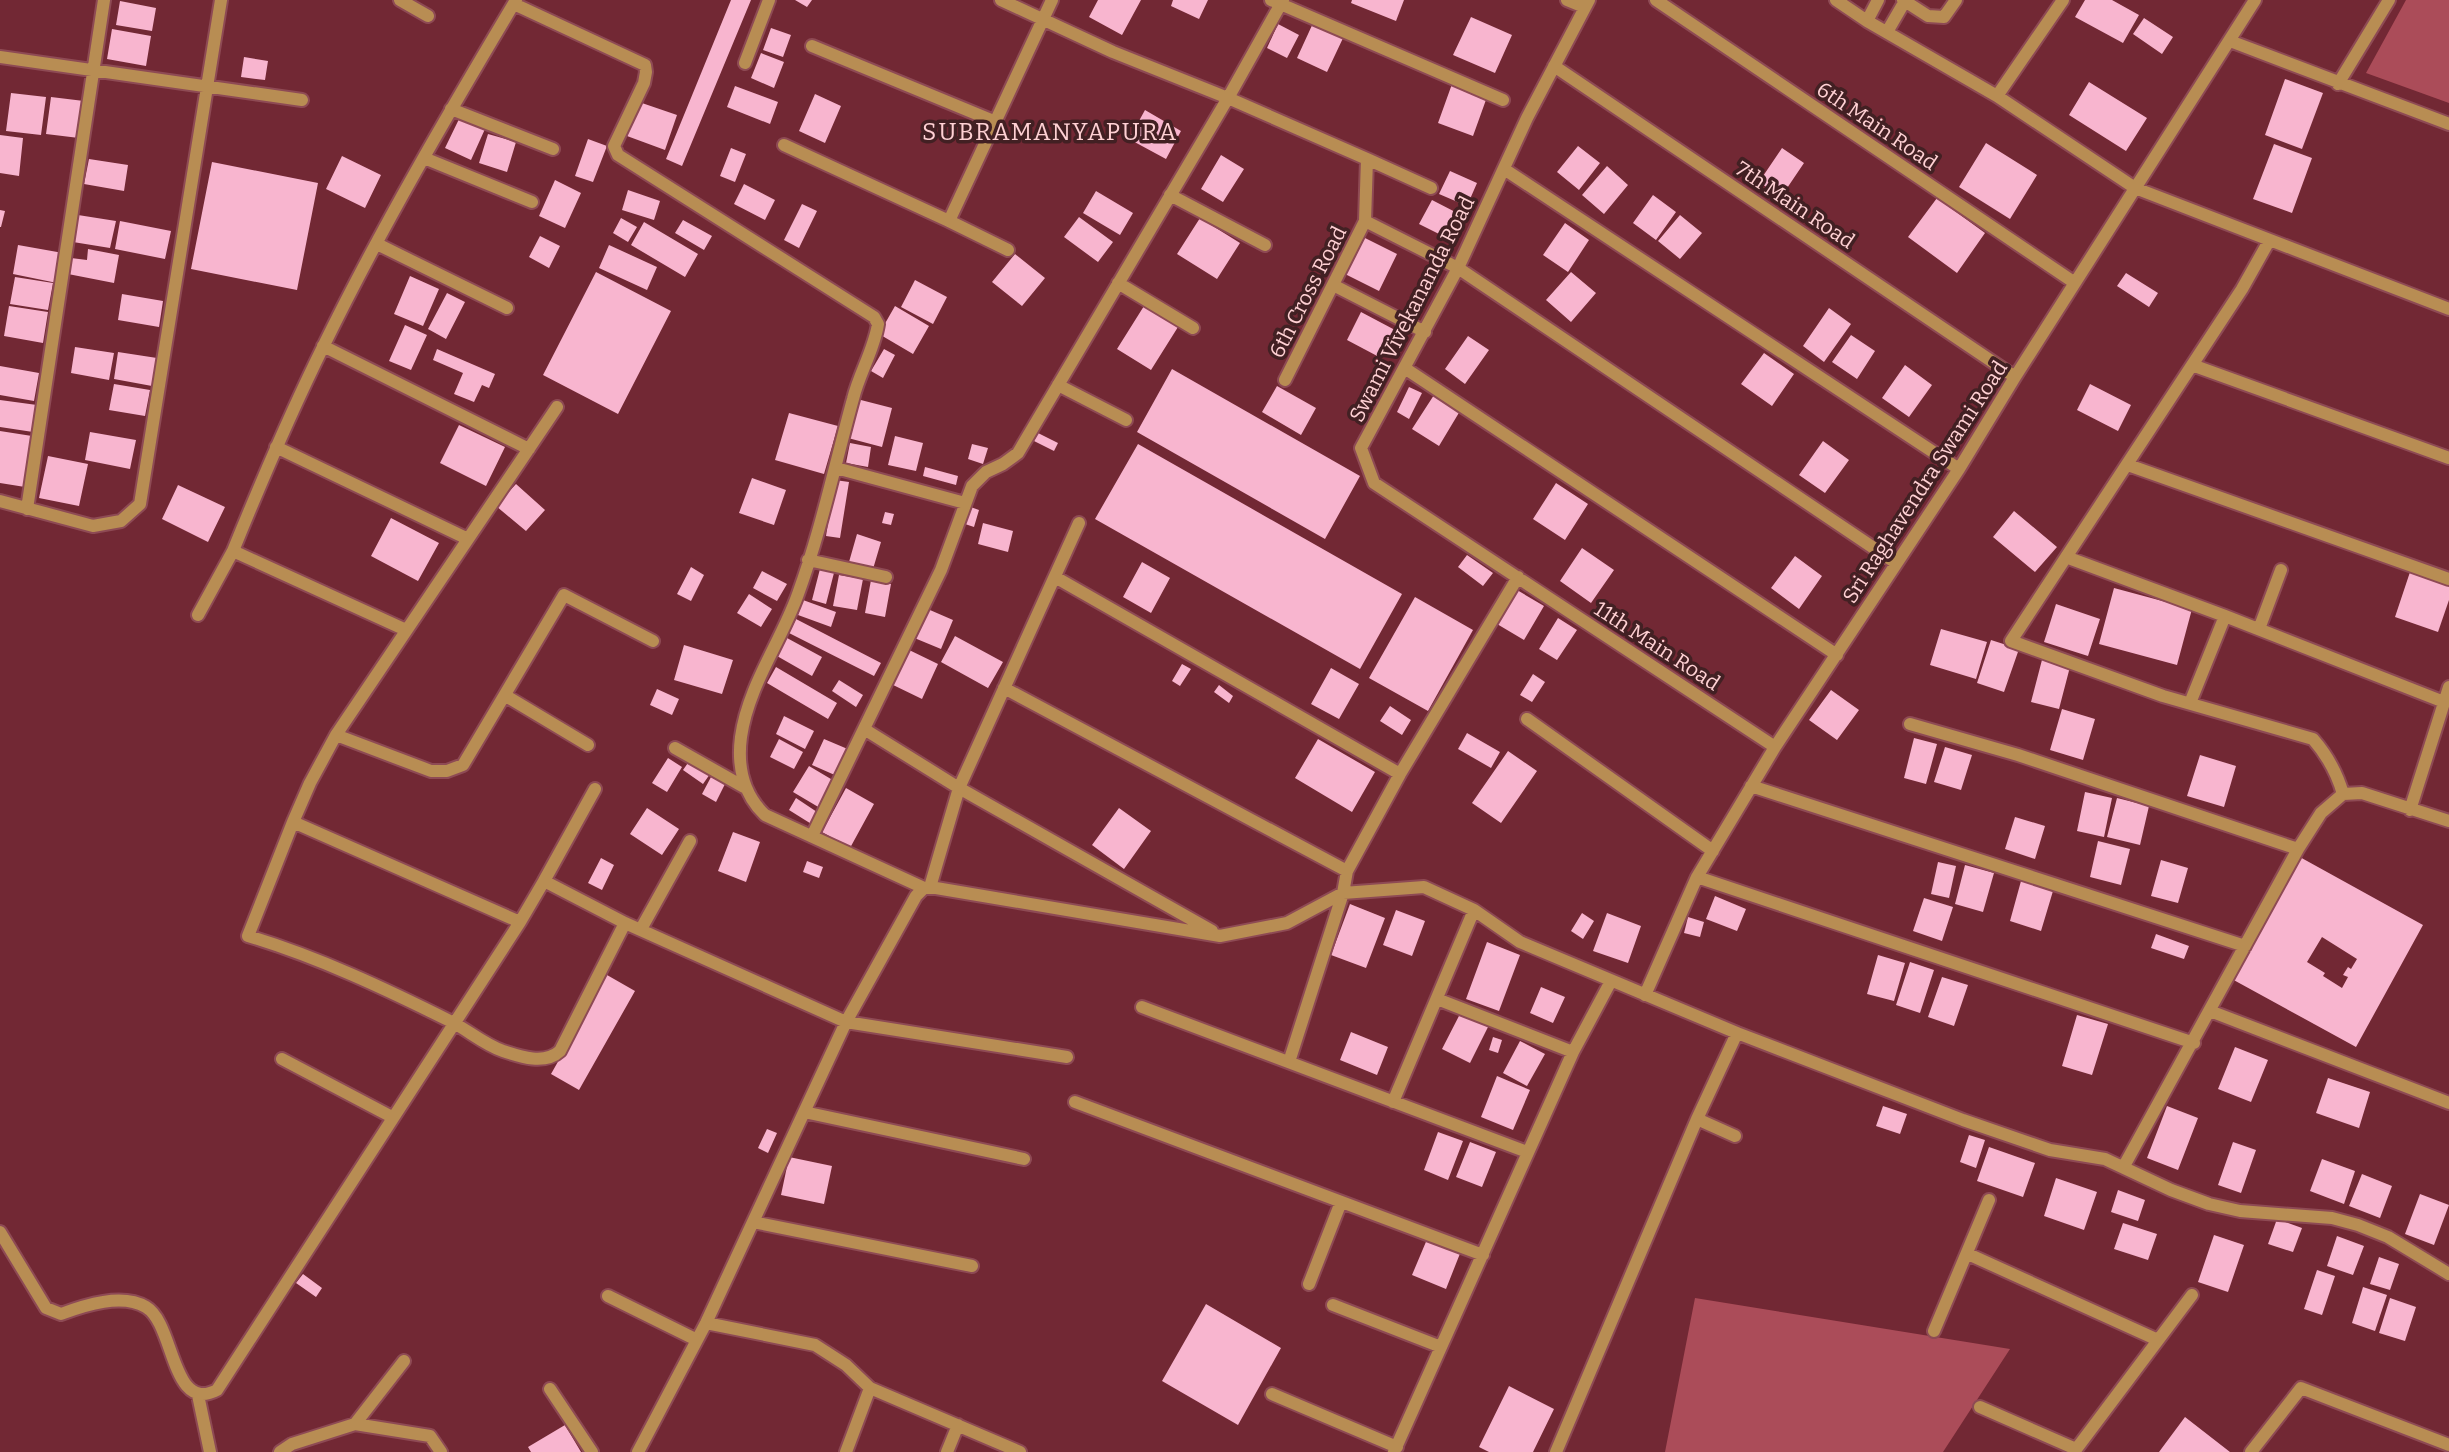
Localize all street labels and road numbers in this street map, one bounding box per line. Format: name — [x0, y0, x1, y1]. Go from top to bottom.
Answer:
street label: 6th Main Road — [1812, 76, 1942, 176]
street label: 7th Main Road — [1730, 156, 1860, 254]
street label: Swami Vivekananda Road — [1344, 192, 1480, 426]
street label: 6th Cross Road — [1264, 222, 1352, 362]
street label: Sri Raghavendra Swami Road — [1837, 356, 2013, 608]
street label: 11th Main Road — [1589, 596, 1725, 696]

